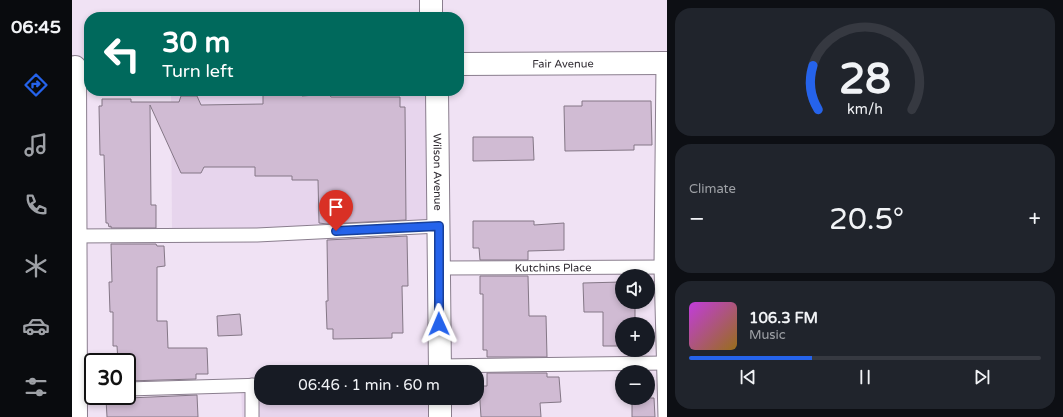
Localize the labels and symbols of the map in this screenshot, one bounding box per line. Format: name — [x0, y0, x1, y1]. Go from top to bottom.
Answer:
street label: Fair Avenue — [532, 57, 594, 70]
street label: Wilson Avenue — [431, 133, 445, 211]
pin — [319, 190, 353, 231]
street label: Kutchins Place — [515, 261, 591, 274]
position arrow — [418, 303, 460, 345]
speed limit sign: 30 — [84, 353, 136, 405]

